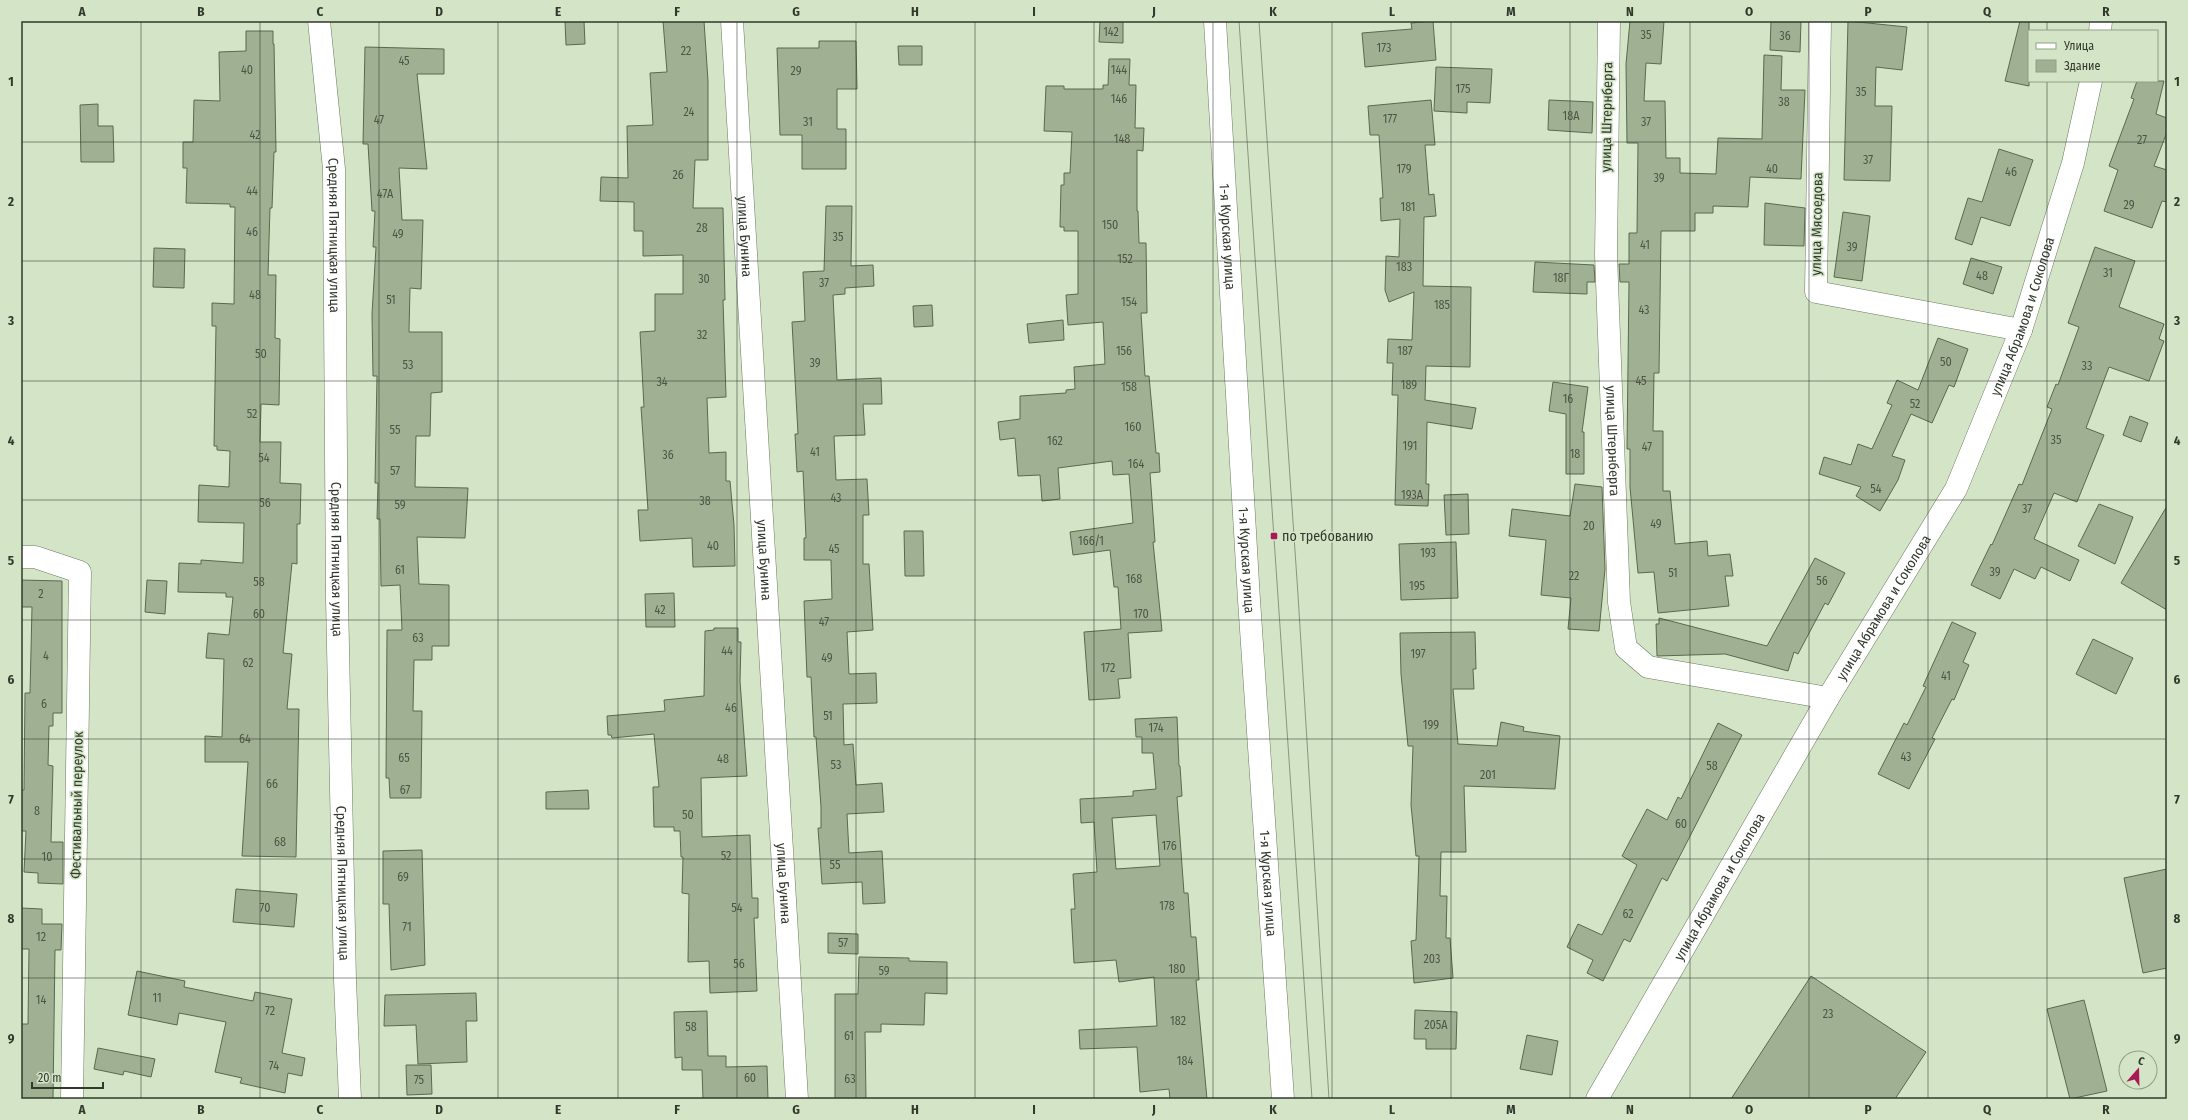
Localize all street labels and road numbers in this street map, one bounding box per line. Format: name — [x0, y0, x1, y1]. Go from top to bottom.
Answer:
street label: улица Штернберга — [1598, 62, 1616, 172]
street label: Средняя Пятницкая улица — [324, 157, 344, 313]
street label: улица Мясоедова — [1808, 172, 1826, 276]
street label: 1-я Курская улица — [1216, 183, 1239, 290]
street label: улица Бунина — [734, 196, 756, 278]
street label: улица Абрамова и Соколова — [1987, 235, 2058, 398]
street label: улица Штернберга — [1602, 385, 1624, 497]
street label: Средняя Пятницкая улица — [328, 482, 346, 637]
street label: 1-я Курская улица — [1235, 506, 1258, 614]
street label: улица Бунина — [754, 519, 775, 601]
street label: улица Абрамова и Соколова — [1833, 532, 1934, 683]
street label: Фестивальный переулок — [67, 731, 87, 879]
street label: Средняя Пятницкая улица — [333, 805, 353, 961]
street label: улица Абрамова и Соколова — [1670, 810, 1768, 963]
street label: 1-я Курская улица — [1256, 830, 1280, 937]
street label: улица Бунина — [773, 842, 795, 925]

